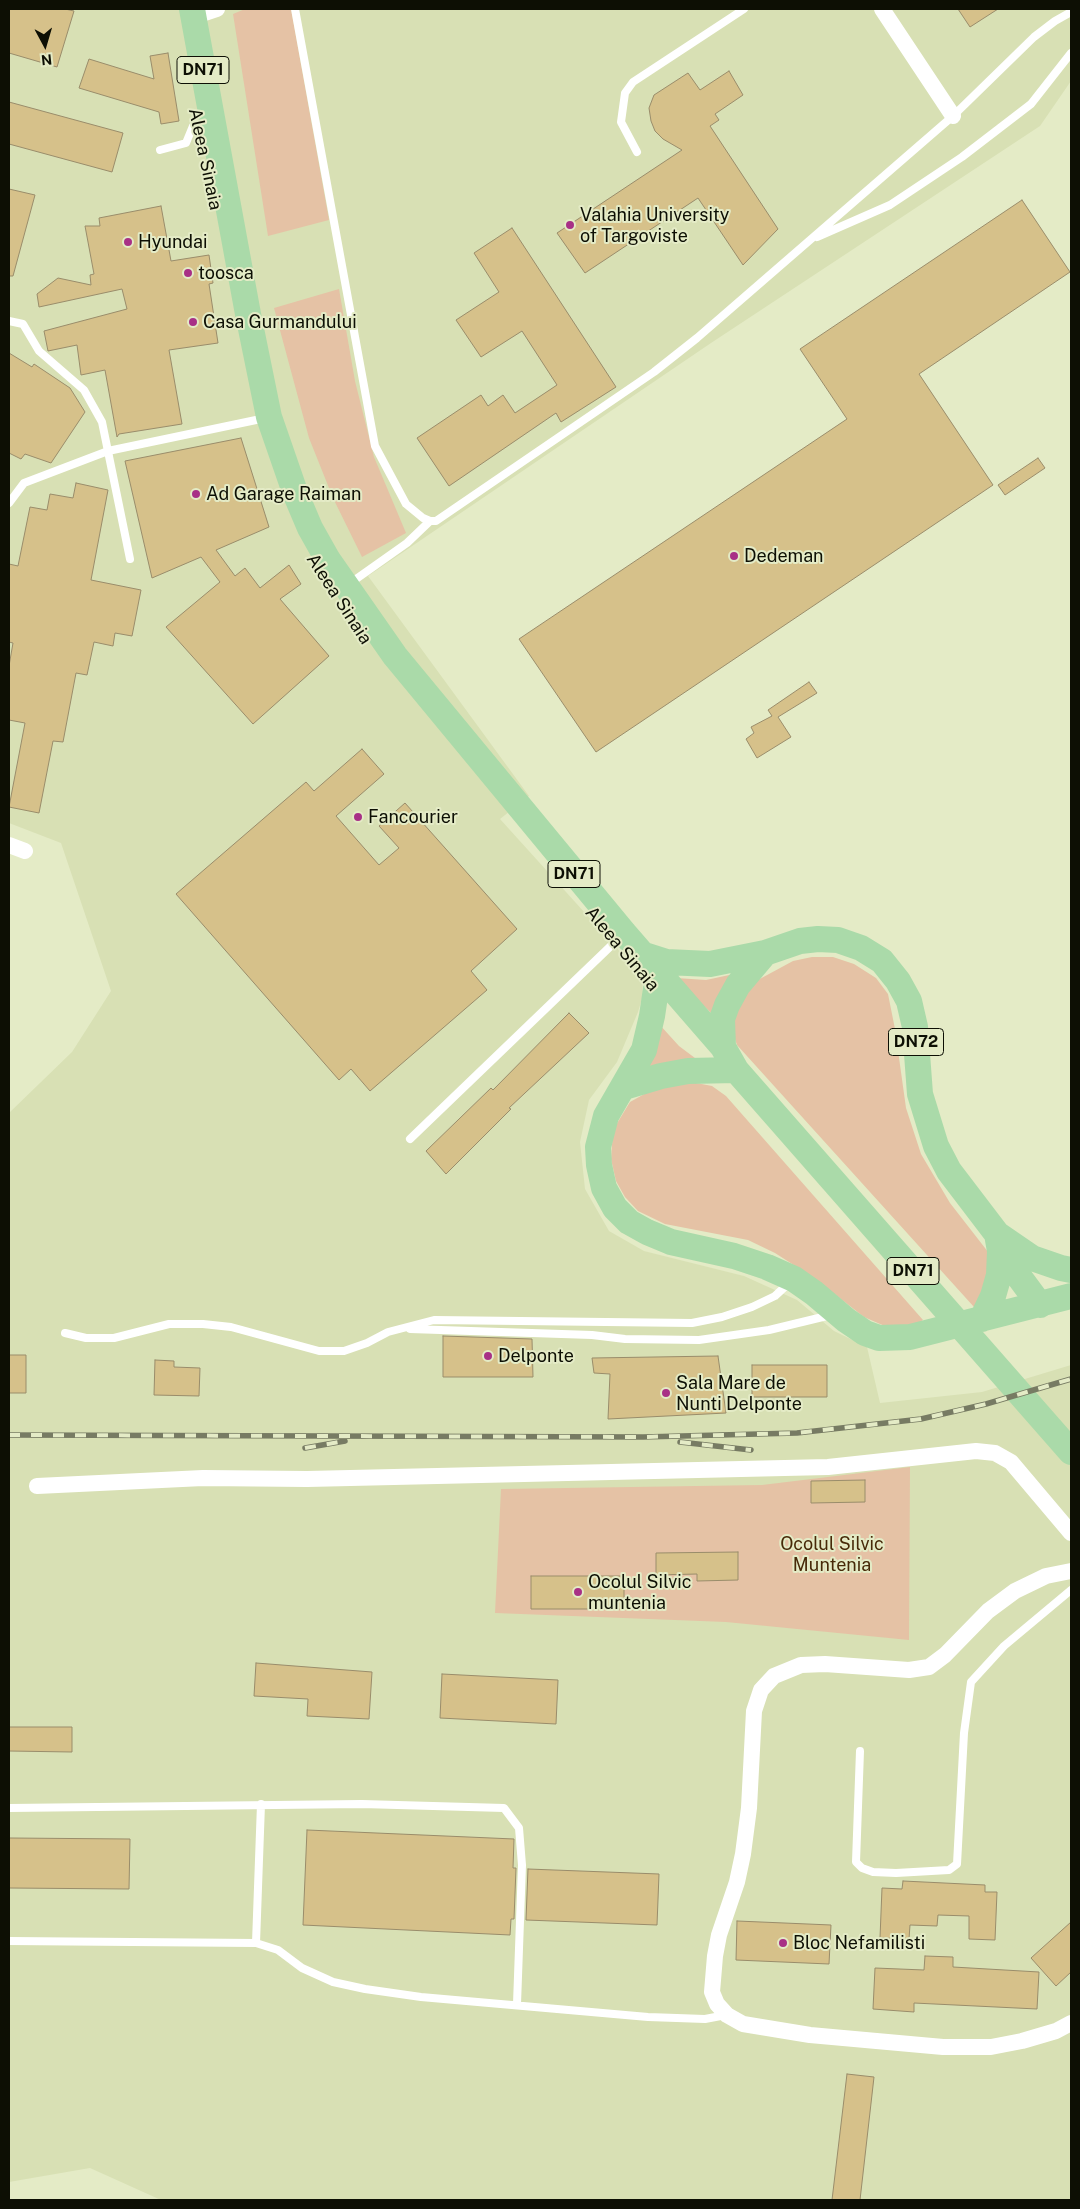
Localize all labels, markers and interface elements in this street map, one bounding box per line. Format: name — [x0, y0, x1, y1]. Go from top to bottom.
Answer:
north arrow — [20, 20, 70, 70]
text: N — [40, 51, 53, 68]
road number: DN71 — [177, 56, 229, 84]
street label: Aleea Sinaia — [184, 106, 226, 212]
place label: Valahia University of Targoviste — [580, 204, 729, 246]
marker: Valahia University of Targoviste — [564, 219, 576, 231]
place label: Hyundai — [138, 231, 208, 253]
marker: Hyundai — [122, 236, 134, 248]
place label: toosca — [198, 262, 254, 284]
marker: toosca — [182, 267, 194, 279]
place label: Casa Gurmandului — [203, 311, 357, 333]
marker: Casa Gurmandului — [187, 316, 199, 328]
place label: Ad Garage Raiman — [206, 483, 361, 505]
marker: Ad Garage Raiman — [190, 488, 202, 500]
place label: Dedeman — [744, 545, 823, 567]
street label: Aleea Sinaia — [302, 550, 376, 648]
marker: Dedeman — [728, 550, 740, 562]
place label: Fancourier — [368, 806, 458, 828]
marker: Fancourier — [352, 811, 364, 823]
road number: DN71 — [548, 861, 600, 888]
street label: Aleea Sinaia — [580, 902, 664, 996]
road number: DN72 — [888, 1028, 944, 1056]
road number: DN71 — [887, 1258, 939, 1284]
place label: Delponte — [498, 1345, 574, 1367]
marker: Delponte — [482, 1350, 494, 1362]
place label: Sala Mare de Nunti Delponte — [676, 1372, 802, 1415]
marker: Sala Mare de Nunti Delponte — [660, 1387, 672, 1399]
park label: Ocolul Silvic Muntenia — [780, 1533, 884, 1576]
place label: Ocolul Silvic muntenia — [588, 1571, 692, 1614]
marker: Ocolul Silvic muntenia — [572, 1586, 584, 1598]
place label: Bloc Nefamilisti — [793, 1932, 925, 1954]
marker: Bloc Nefamilisti — [777, 1937, 789, 1949]

